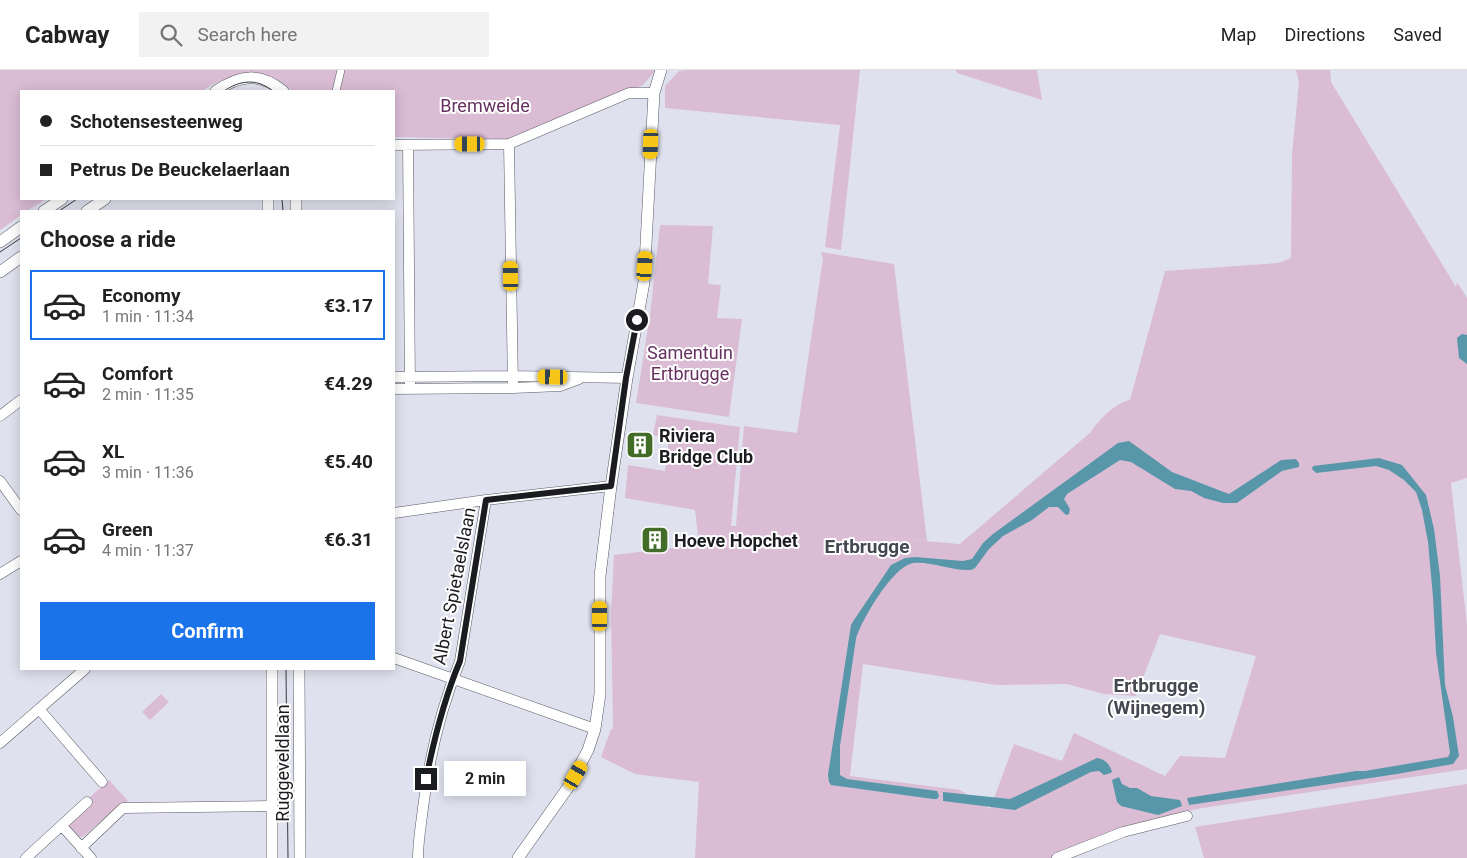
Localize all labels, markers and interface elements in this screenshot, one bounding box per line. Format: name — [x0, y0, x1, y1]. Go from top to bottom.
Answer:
search box — [139, 12, 489, 57]
text: Cabway — [25, 21, 109, 49]
icon: search — [157, 21, 185, 49]
text: Search here — [197, 23, 297, 46]
text: Map — [1221, 24, 1256, 45]
text: Directions — [1284, 24, 1365, 45]
text: Saved — [1393, 24, 1442, 45]
park label: Bremweide — [440, 95, 530, 116]
text: Schotensesteenweg — [70, 110, 243, 133]
car — [642, 129, 659, 159]
car — [455, 137, 485, 152]
text: Petrus De Beuckelaerlaan — [70, 158, 290, 181]
text: Choose a ride — [40, 227, 176, 252]
car — [636, 251, 653, 281]
car — [503, 261, 518, 291]
icon: car — [42, 283, 87, 328]
text: Economy — [102, 284, 181, 307]
text: €3.17 — [324, 294, 373, 317]
text: 1 min · 11:34 — [102, 307, 194, 326]
route start — [626, 309, 648, 331]
park label: Samentuin Ertbrugge — [647, 342, 733, 384]
icon: car — [42, 361, 87, 406]
text: Comfort — [102, 362, 173, 385]
car — [537, 369, 568, 385]
text: €4.29 — [324, 372, 373, 395]
text: 2 min · 11:35 — [102, 385, 194, 404]
place label: Riviera Bridge Club — [659, 425, 753, 467]
building icon: Riviera Bridge Club — [625, 430, 655, 460]
icon: car — [42, 439, 87, 484]
text: XL — [102, 440, 124, 463]
text: €5.40 — [324, 450, 373, 473]
text: 3 min · 11:36 — [102, 463, 194, 482]
street label: Albert Spietaelslaan — [428, 505, 480, 667]
icon: car — [42, 517, 87, 562]
text: Green — [102, 518, 153, 541]
building icon: Hoeve Hopchet — [640, 525, 670, 555]
text: €6.31 — [324, 528, 373, 551]
place label: Hoeve Hopchet — [674, 530, 798, 551]
district label: Ertbrugge — [825, 535, 909, 558]
text: 4 min · 11:37 — [102, 541, 194, 560]
car — [592, 601, 607, 631]
button: Confirm — [40, 602, 375, 660]
district label: Ertbrugge (Wijnegem) — [1107, 674, 1205, 719]
street label: Ruggeveldlaan — [272, 704, 293, 822]
car — [562, 758, 589, 792]
callout: 2 min — [444, 762, 526, 796]
route end — [415, 768, 437, 790]
text: 2 min — [465, 769, 505, 788]

